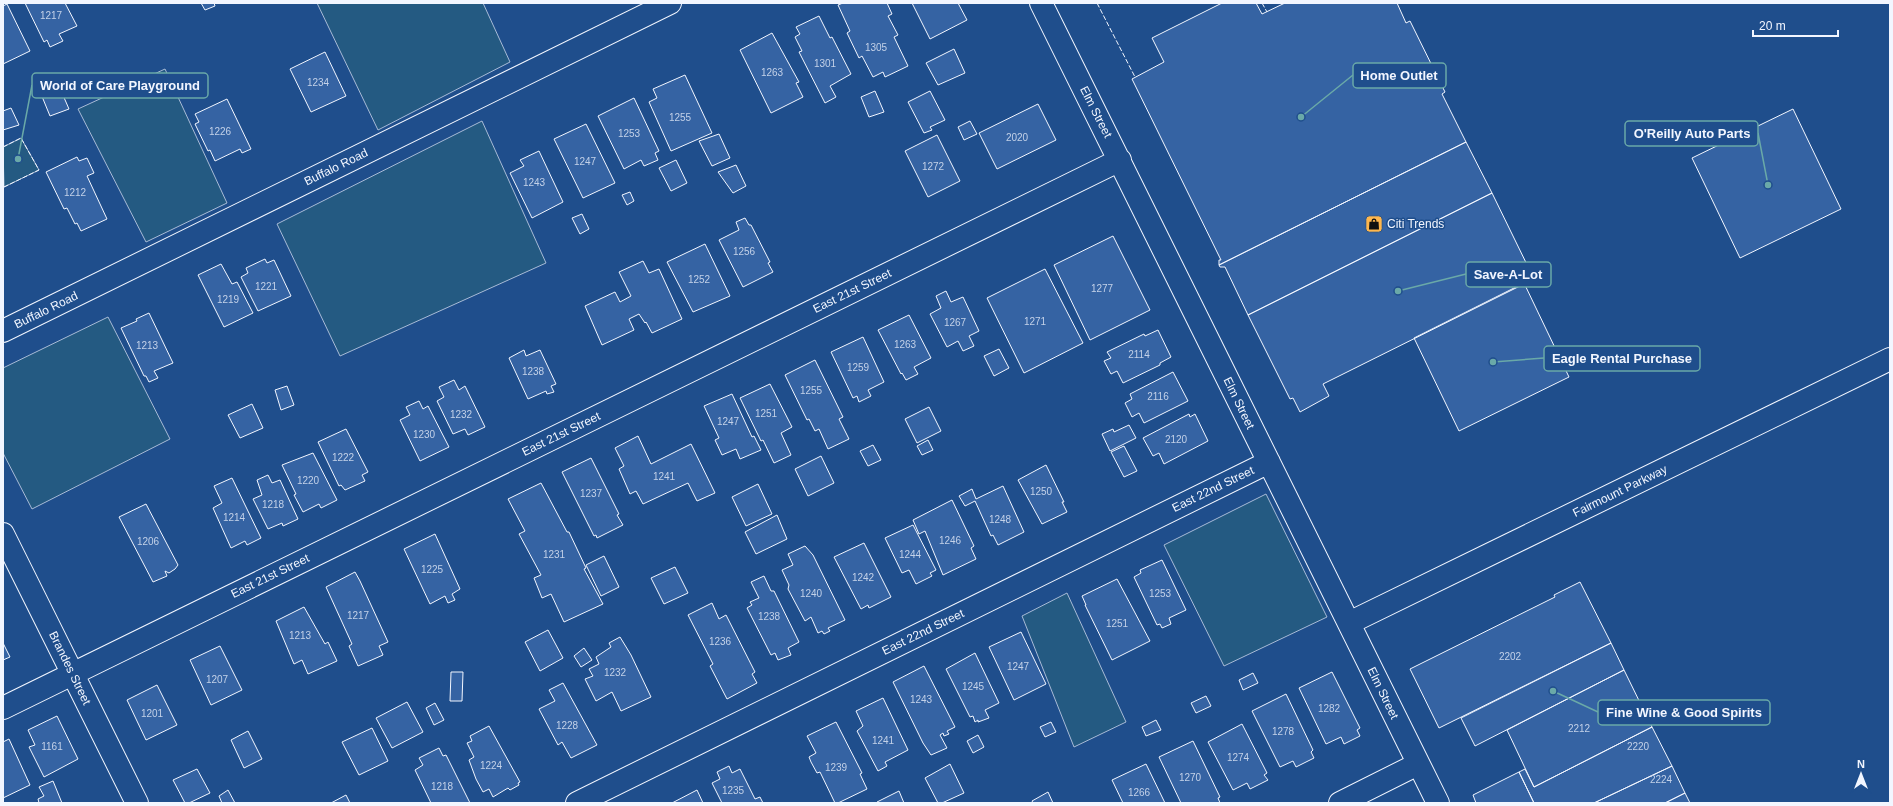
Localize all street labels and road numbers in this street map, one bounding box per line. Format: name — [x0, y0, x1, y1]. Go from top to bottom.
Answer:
street label: Elm Street — [1077, 84, 1115, 141]
street label: Buffalo Road — [302, 146, 370, 188]
street label: East 21st Street — [811, 266, 894, 316]
street label: Buffalo Road — [12, 289, 80, 331]
street label: Elm Street — [1220, 375, 1258, 432]
street label: East 21st Street — [520, 409, 603, 459]
street label: Fairmount Parkway — [1570, 462, 1670, 520]
street label: East 22nd Street — [1170, 463, 1257, 515]
street label: East 21st Street — [229, 551, 312, 601]
street label: East 22nd Street — [880, 606, 967, 658]
street label: Brandes Street — [46, 629, 94, 708]
street label: Elm Street — [1364, 665, 1402, 722]

